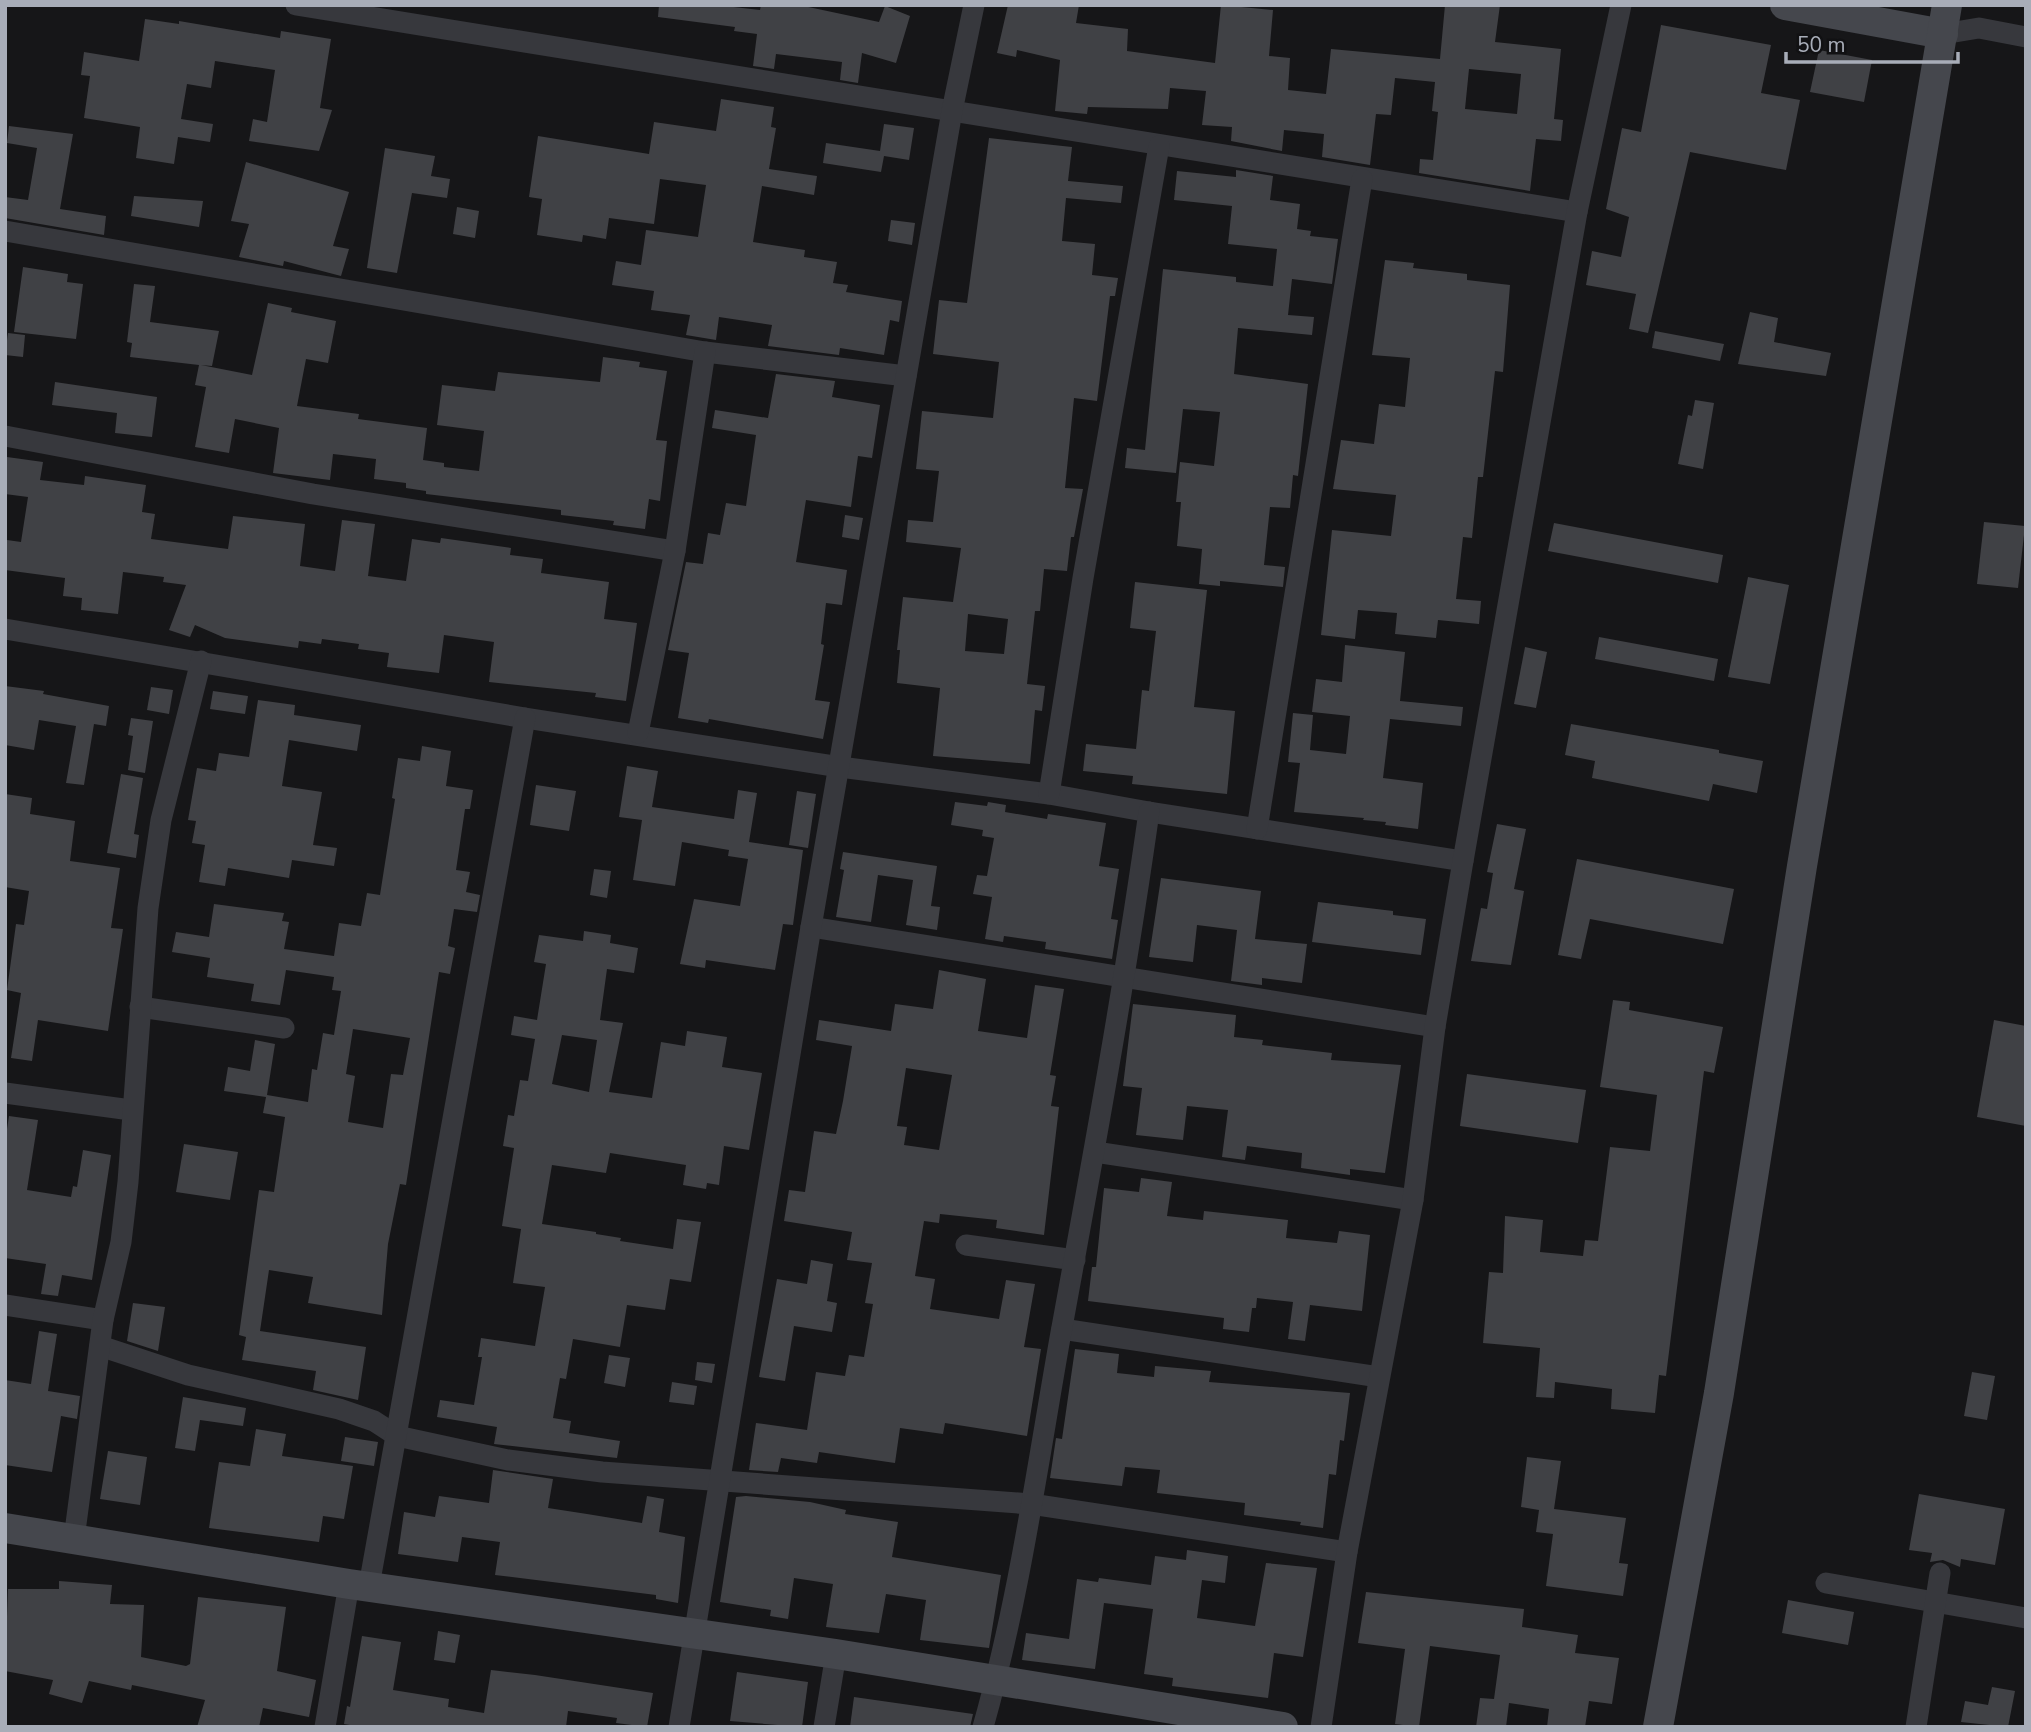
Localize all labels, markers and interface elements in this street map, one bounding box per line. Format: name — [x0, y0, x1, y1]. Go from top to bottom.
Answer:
scale bar — [1786, 21, 1958, 65]
text: 50 m — [1797, 31, 1846, 59]

